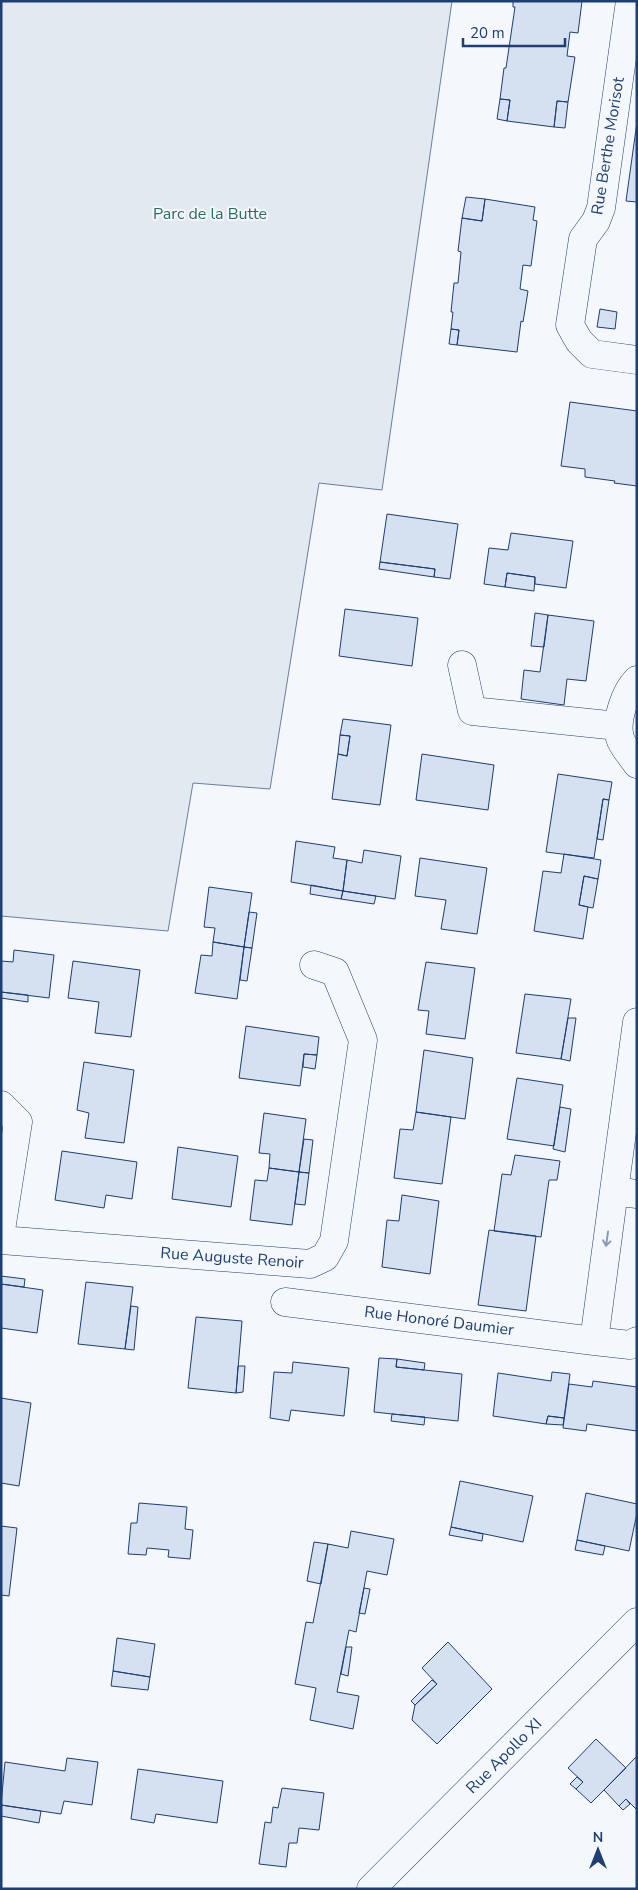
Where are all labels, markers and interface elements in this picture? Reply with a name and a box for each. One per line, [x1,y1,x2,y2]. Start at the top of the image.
scale bar [463,15,566,47]
text: 20 m [470,23,505,43]
street label: Rue Berthe Morisot [586,75,630,216]
park label: Parc de la Butte [153,203,267,225]
one-way arrow [602,1231,612,1247]
street label: Rue Auguste Renoir [160,1242,305,1274]
street label: Rue Honoré Daumier [363,1301,515,1341]
street label: Rue Apollo XI [461,1713,547,1799]
north arrow [573,1825,623,1875]
text: N [593,1828,603,1847]

